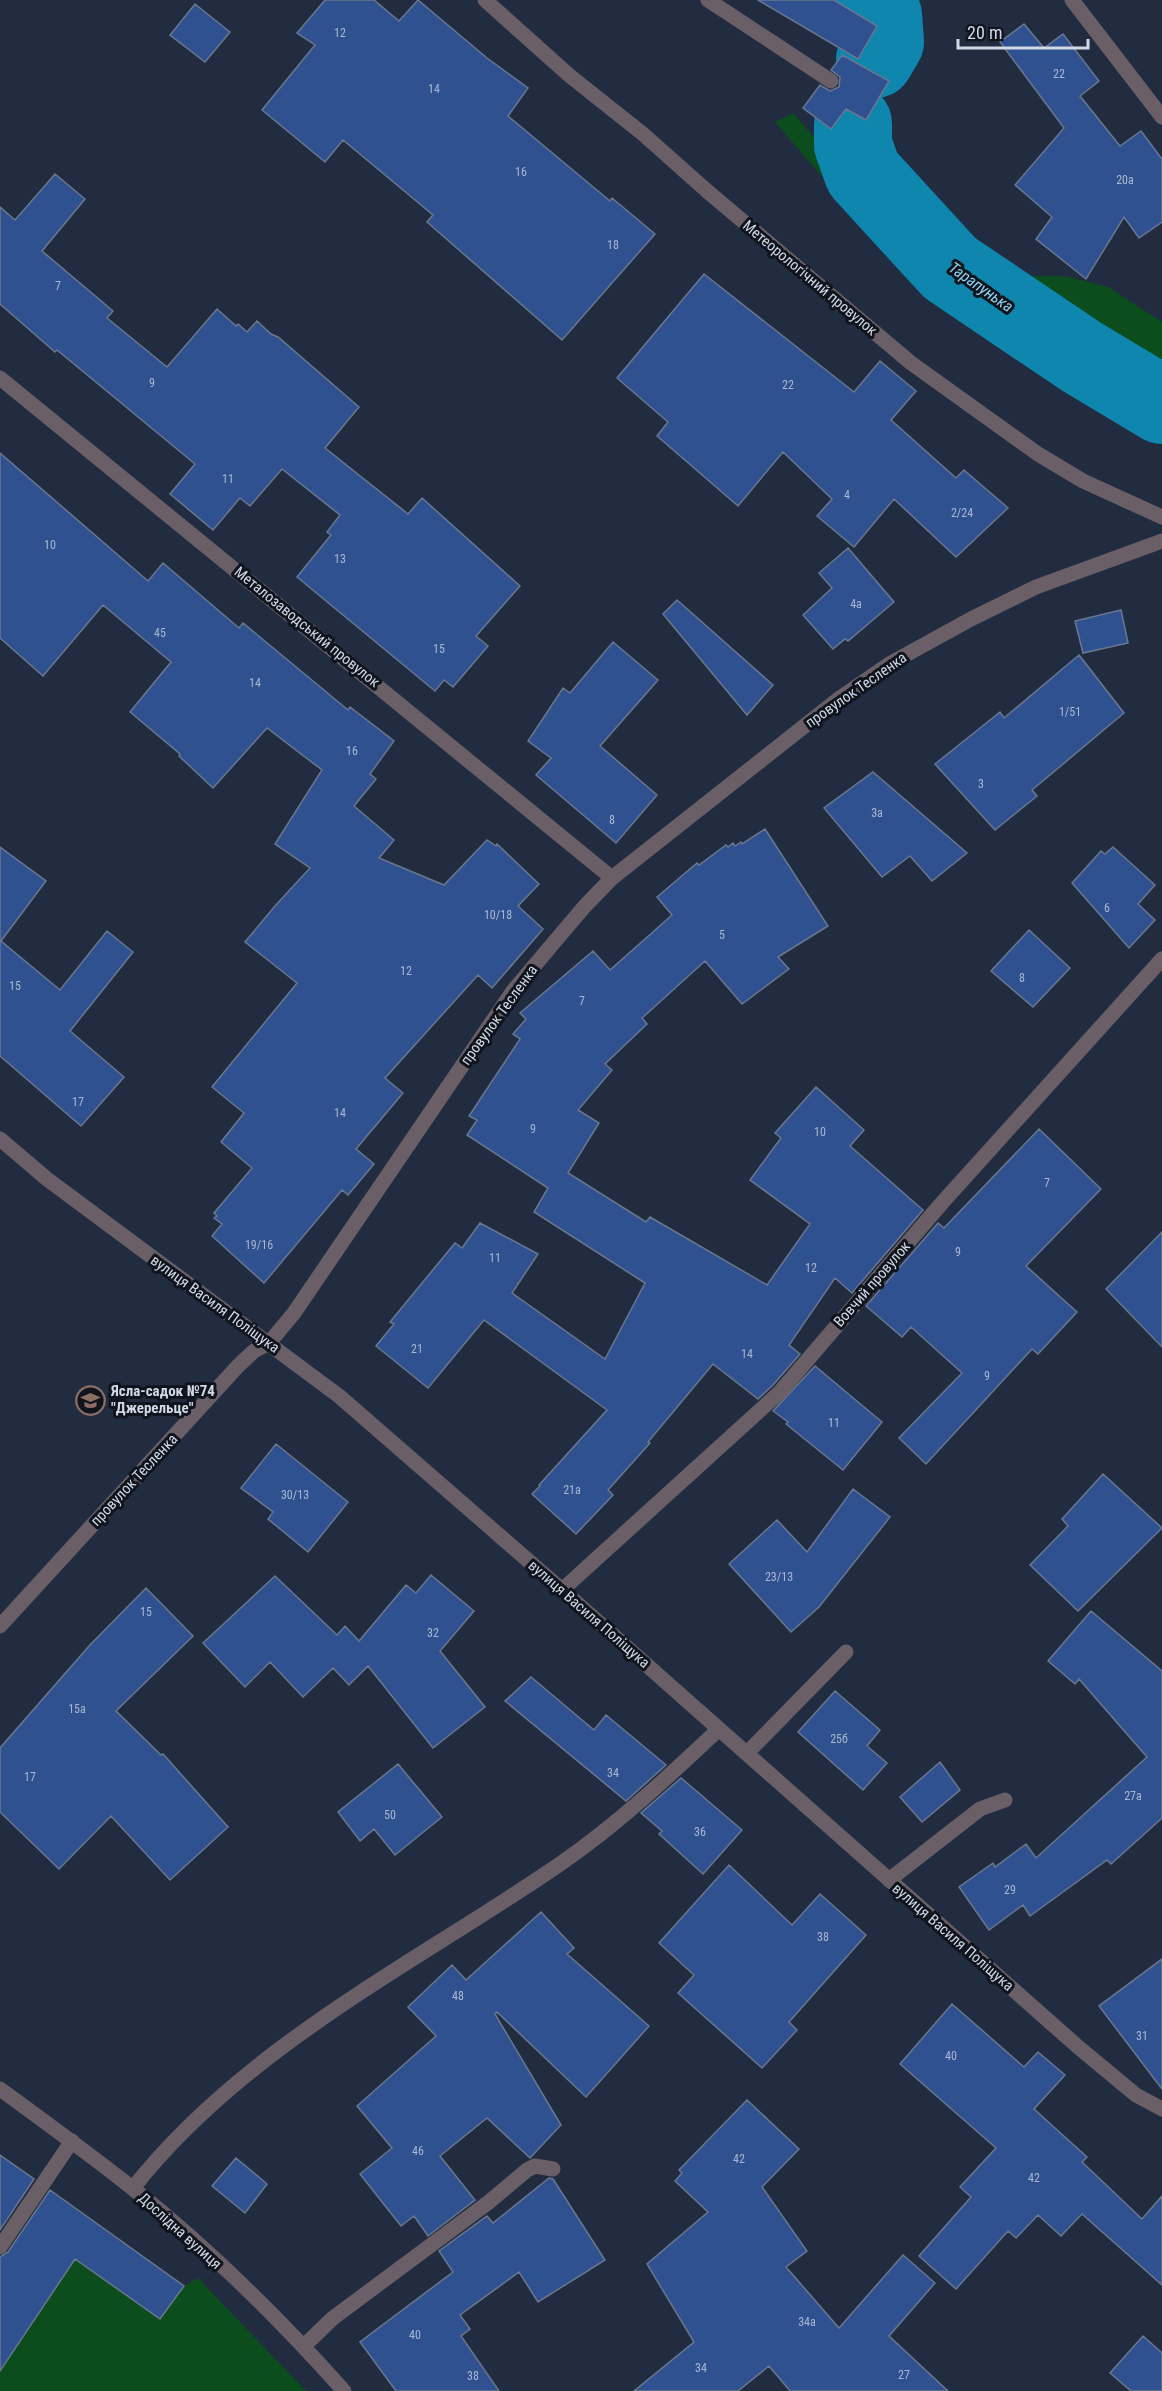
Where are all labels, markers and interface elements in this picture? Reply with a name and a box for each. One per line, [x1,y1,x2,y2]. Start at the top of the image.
scale bar [958,12,1088,50]
text: 20 m [967,22,1002,43]
house number: 12 [334,26,346,40]
house number: 22 [1053,67,1065,81]
house number: 14 [428,82,440,96]
house number: 16 [515,165,527,179]
house number: 20а [1116,173,1134,187]
street label: Метеорологічний провулок [739,217,881,339]
house number: 18 [607,238,619,252]
water label: Тарапунька [945,258,1017,316]
house number: 7 [55,279,61,293]
house number: 9 [149,376,155,390]
house number: 22 [782,378,794,392]
house number: 11 [222,472,234,486]
house number: 4 [844,488,850,502]
house number: 2/24 [951,506,973,520]
house number: 10 [44,538,56,552]
house number: 13 [334,552,346,566]
street label: Металозаводський провулок [231,563,383,691]
house number: 4а [850,597,862,611]
house number: 45 [154,626,166,640]
house number: 15 [433,642,445,656]
street label: провулок Тесленка [802,648,910,732]
house number: 14 [249,676,261,690]
house number: 1/51 [1059,705,1081,719]
house number: 16 [346,744,358,758]
house number: 3 [978,777,984,791]
house number: 3а [871,806,883,820]
house number: 8 [609,813,615,827]
house number: 6 [1104,901,1110,915]
house number: 10/18 [484,908,512,922]
house number: 5 [719,928,725,942]
street label: провулок Тесленка [457,961,541,1069]
house number: 12 [400,964,412,978]
house number: 8 [1019,971,1025,985]
house number: 15 [9,979,21,993]
house number: 7 [579,994,585,1008]
house number: 17 [72,1095,84,1109]
house number: 14 [334,1106,346,1120]
house number: 9 [530,1122,536,1136]
house number: 10 [814,1125,826,1139]
house number: 7 [1044,1176,1050,1190]
house number: 19/16 [245,1238,273,1252]
street label: Вовчий провулок [830,1238,914,1330]
house number: 9 [955,1245,961,1259]
street label: вулиця Василя Поліщука [147,1251,283,1357]
house number: 11 [489,1251,501,1265]
house number: 12 [805,1261,817,1275]
house number: 21 [411,1342,423,1356]
house number: 14 [741,1347,753,1361]
house number: 9 [984,1369,990,1383]
place label: Ясла-садок №74 "Джерельце" [110,1382,215,1417]
school or university icon: Ясла-садок №74 "Джерельце" [74,1384,106,1416]
house number: 11 [828,1416,840,1430]
street label: провулок Тесленка [87,1430,181,1530]
house number: 21а [563,1483,581,1497]
house number: 30/13 [281,1488,309,1502]
street label: вулиця Василя Поліщука [525,1556,653,1672]
house number: 23/13 [765,1570,793,1584]
house number: 15 [140,1605,152,1619]
house number: 32 [427,1626,439,1640]
house number: 15а [68,1702,86,1716]
house number: 25б [830,1732,848,1746]
house number: 34 [607,1766,619,1780]
house number: 17 [24,1770,36,1784]
house number: 27а [1124,1789,1142,1803]
house number: 50 [384,1808,396,1822]
house number: 36 [694,1825,706,1839]
street label: вулиця Василя Поліщука [889,1879,1017,1995]
house number: 29 [1004,1883,1016,1897]
house number: 38 [817,1930,829,1944]
house number: 48 [452,1989,464,2003]
house number: 31 [1136,2029,1148,2043]
house number: 40 [945,2049,957,2063]
house number: 46 [412,2144,424,2158]
house number: 42 [733,2152,745,2166]
house number: 42 [1028,2171,1040,2185]
street label: Дослідна вулиця [135,2189,225,2273]
house number: 34а [798,2315,816,2329]
house number: 40 [409,2328,421,2342]
house number: 34 [695,2361,707,2375]
house number: 27 [898,2368,910,2382]
house number: 38 [467,2369,479,2383]

